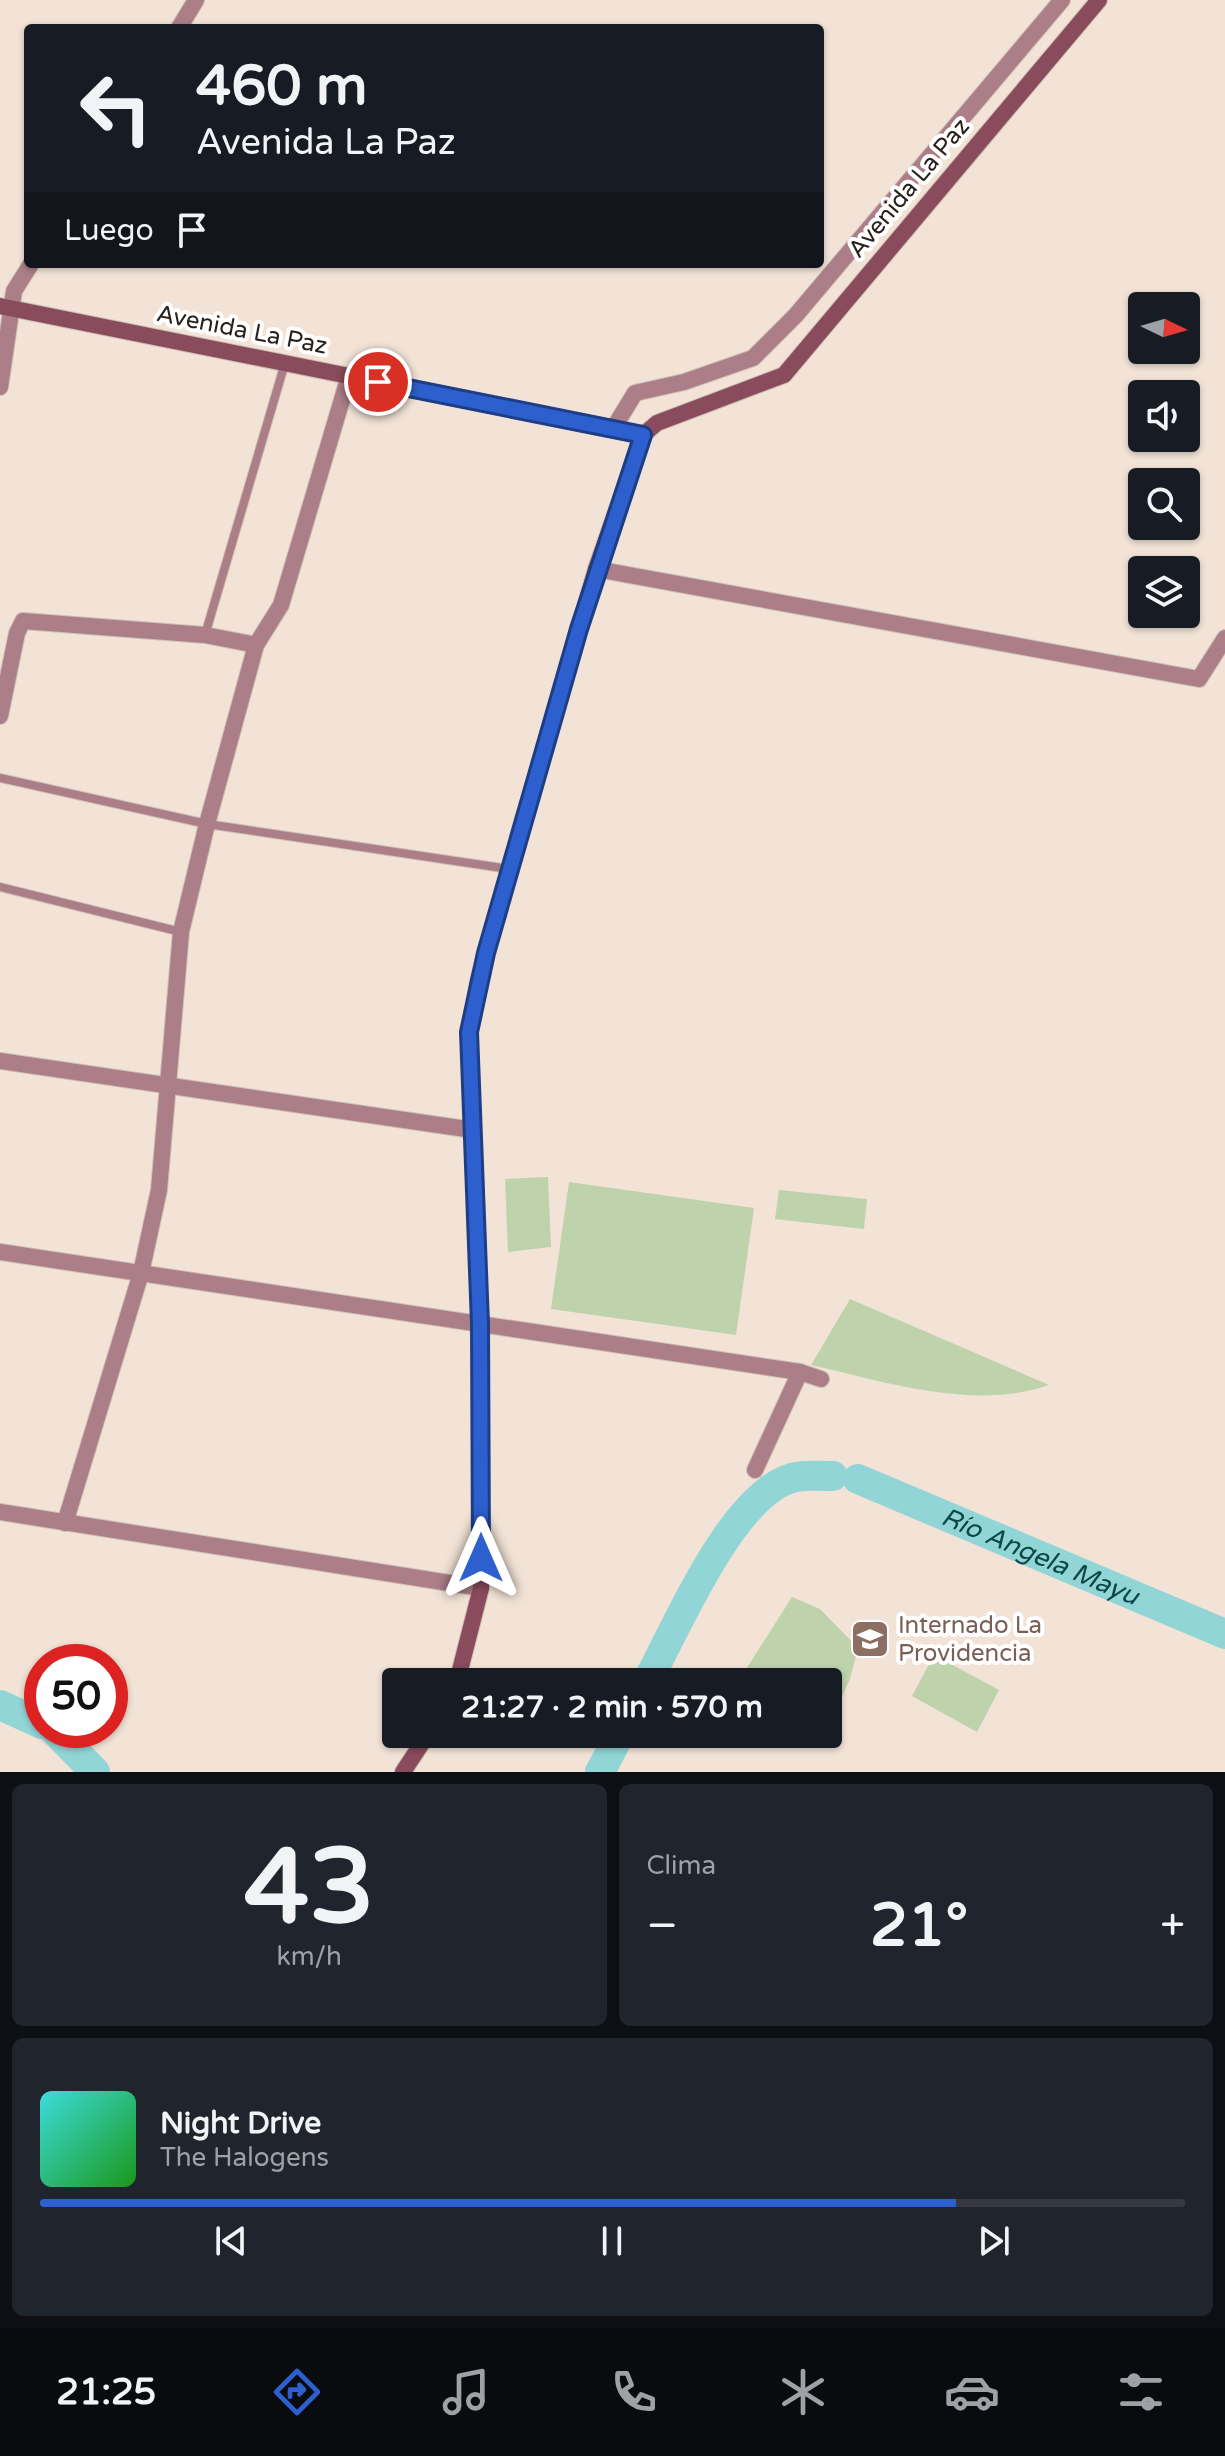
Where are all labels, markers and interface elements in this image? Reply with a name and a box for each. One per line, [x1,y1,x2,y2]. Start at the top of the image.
text: 460 m [196,53,367,120]
icon: left [64,56,168,160]
street label: Avenida La Paz [842,112,976,264]
text: Avenida La Paz [196,121,456,164]
icon: arrive [170,208,214,252]
text: Luego [64,212,154,249]
north arrow [1128,292,1200,364]
map controls [1128,292,1200,628]
street label: Avenida La Paz [154,299,330,361]
pin [344,348,412,416]
icon: arrive [356,360,400,404]
button: sound [1128,380,1200,452]
button: search [1128,468,1200,540]
button: layers [1128,556,1200,628]
water label: Río Angela Mayu [937,1501,1145,1612]
position arrow [439,1516,523,1600]
place label: Internado La Providencia [898,1611,1042,1668]
school or university icon: Internado La Providencia [849,1618,891,1660]
speed limit sign: 50 [24,1644,128,1748]
text: 21:27 · 2 min · 570 m [461,1689,763,1726]
text: 43 [244,1826,375,1951]
text: Clima [647,1850,716,1881]
text: 21° [870,1890,968,1962]
text: − [647,1900,678,1953]
text: + [1160,1900,1185,1953]
text: km/h [277,1941,342,1972]
text: Night Drive [160,2105,321,2142]
text: The Halogens [160,2142,329,2173]
icon: previous [209,2219,253,2263]
icon: pause [590,2219,634,2263]
icon: next [972,2219,1016,2263]
icon: directions [269,2364,325,2420]
icon: music [438,2364,494,2420]
icon: phone [606,2364,662,2420]
icon: climate [775,2364,831,2420]
icon: car [944,2364,1000,2420]
icon: filters [1113,2364,1169,2420]
text: 21:25 [56,2371,156,2414]

